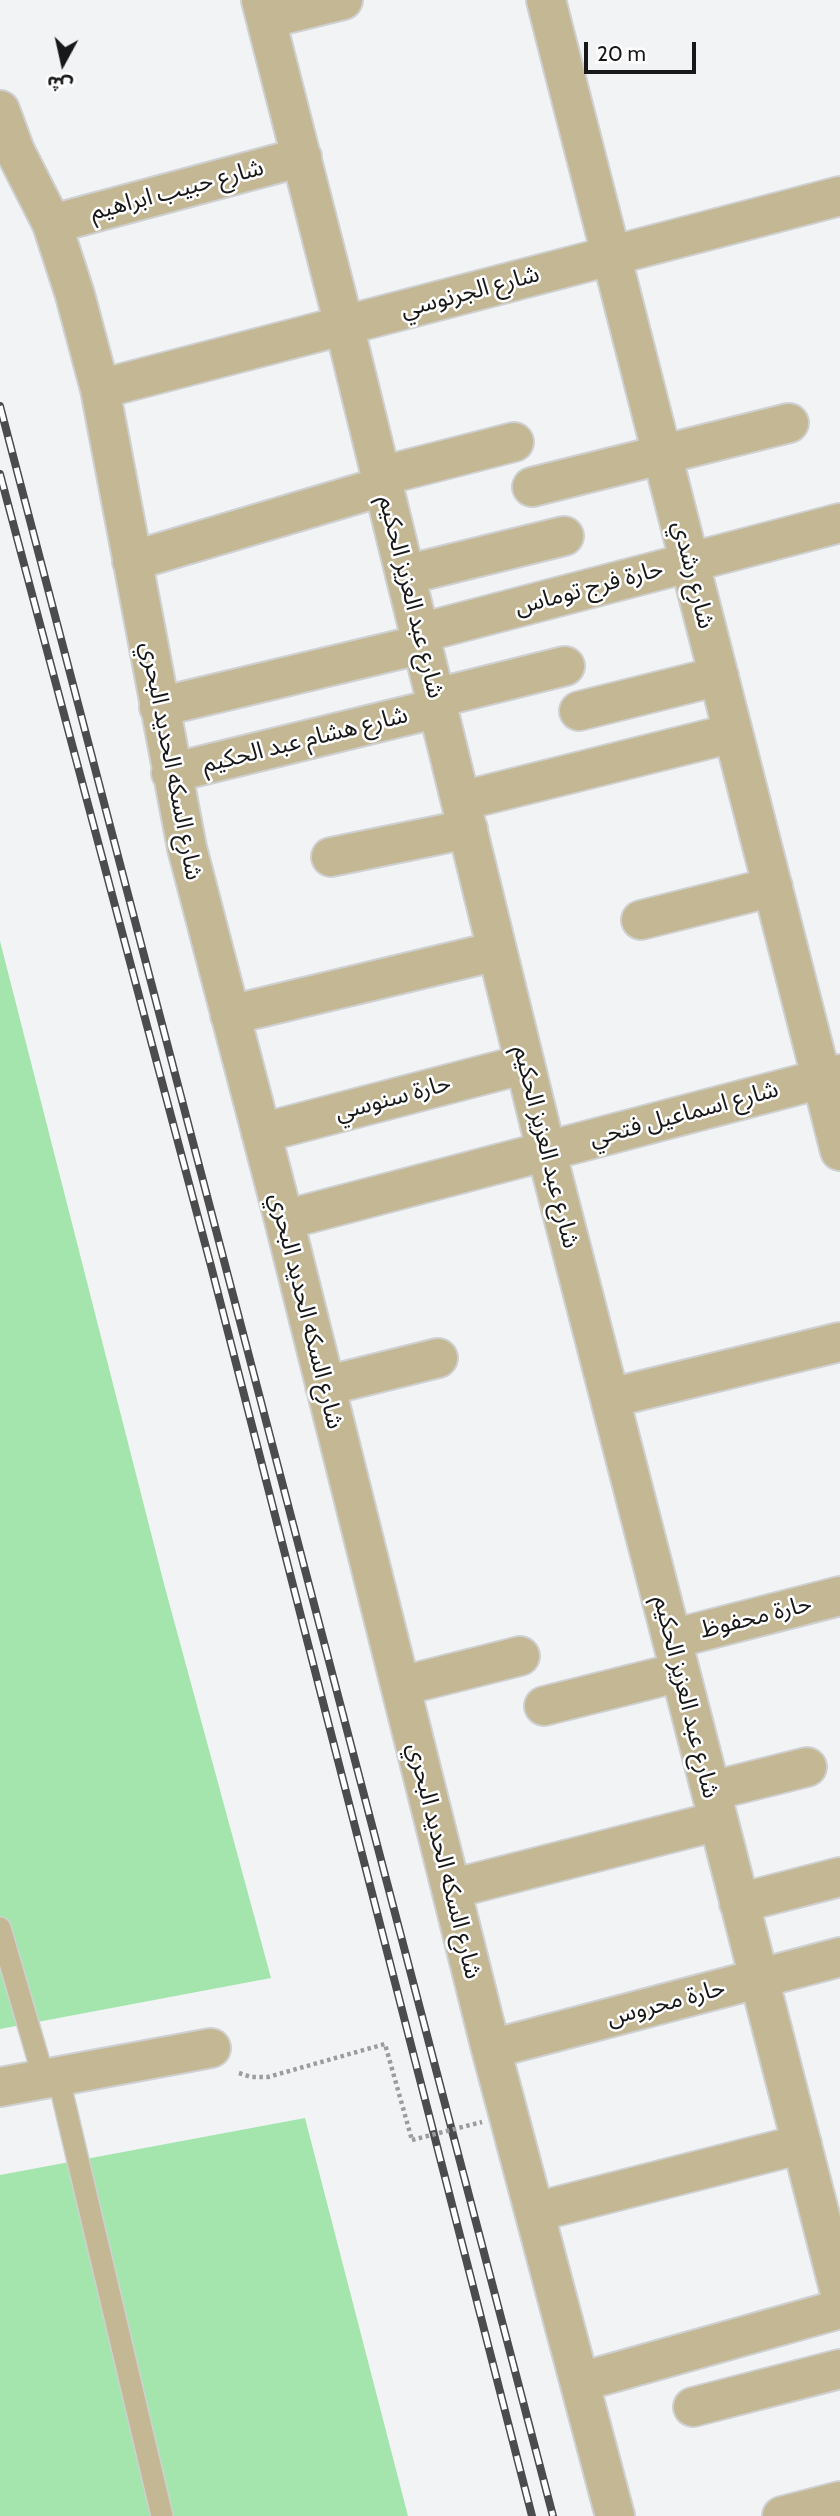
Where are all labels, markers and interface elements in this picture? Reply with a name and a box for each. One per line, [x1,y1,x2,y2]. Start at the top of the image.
north arrow [28,28,98,98]
scale bar [588,28,700,72]
text: 20 m [597,41,646,66]
text: ش [46,71,74,97]
street label: شارع حبيب ابراهيم [87,153,267,227]
street label: شارع الجرنوسي [397,260,543,324]
street label: شارع عبد العزيز الحكيم [372,493,450,701]
street label: شارع رشدي [666,518,720,632]
street label: حارة فرج توماس [512,554,666,622]
street label: شارع السكه الحديد البحري [134,639,208,883]
street label: شارع هشام عبد الحكيم [199,701,411,779]
street label: شارع عبد العزيز الحكيم [507,1043,585,1251]
street label: حارة سنوسي [332,1069,454,1127]
street label: شارع اسماعيل فتحي [587,1075,781,1153]
street label: شارع السكه الحديد البحري [263,1190,349,1432]
street label: حارة محفوظ [697,1589,815,1645]
street label: شارع عبد العزيز الحكيم [647,1593,725,1801]
street label: شارع السكه الحديد البحري [401,1740,487,1982]
street label: حارة محروس [604,1973,728,2033]

